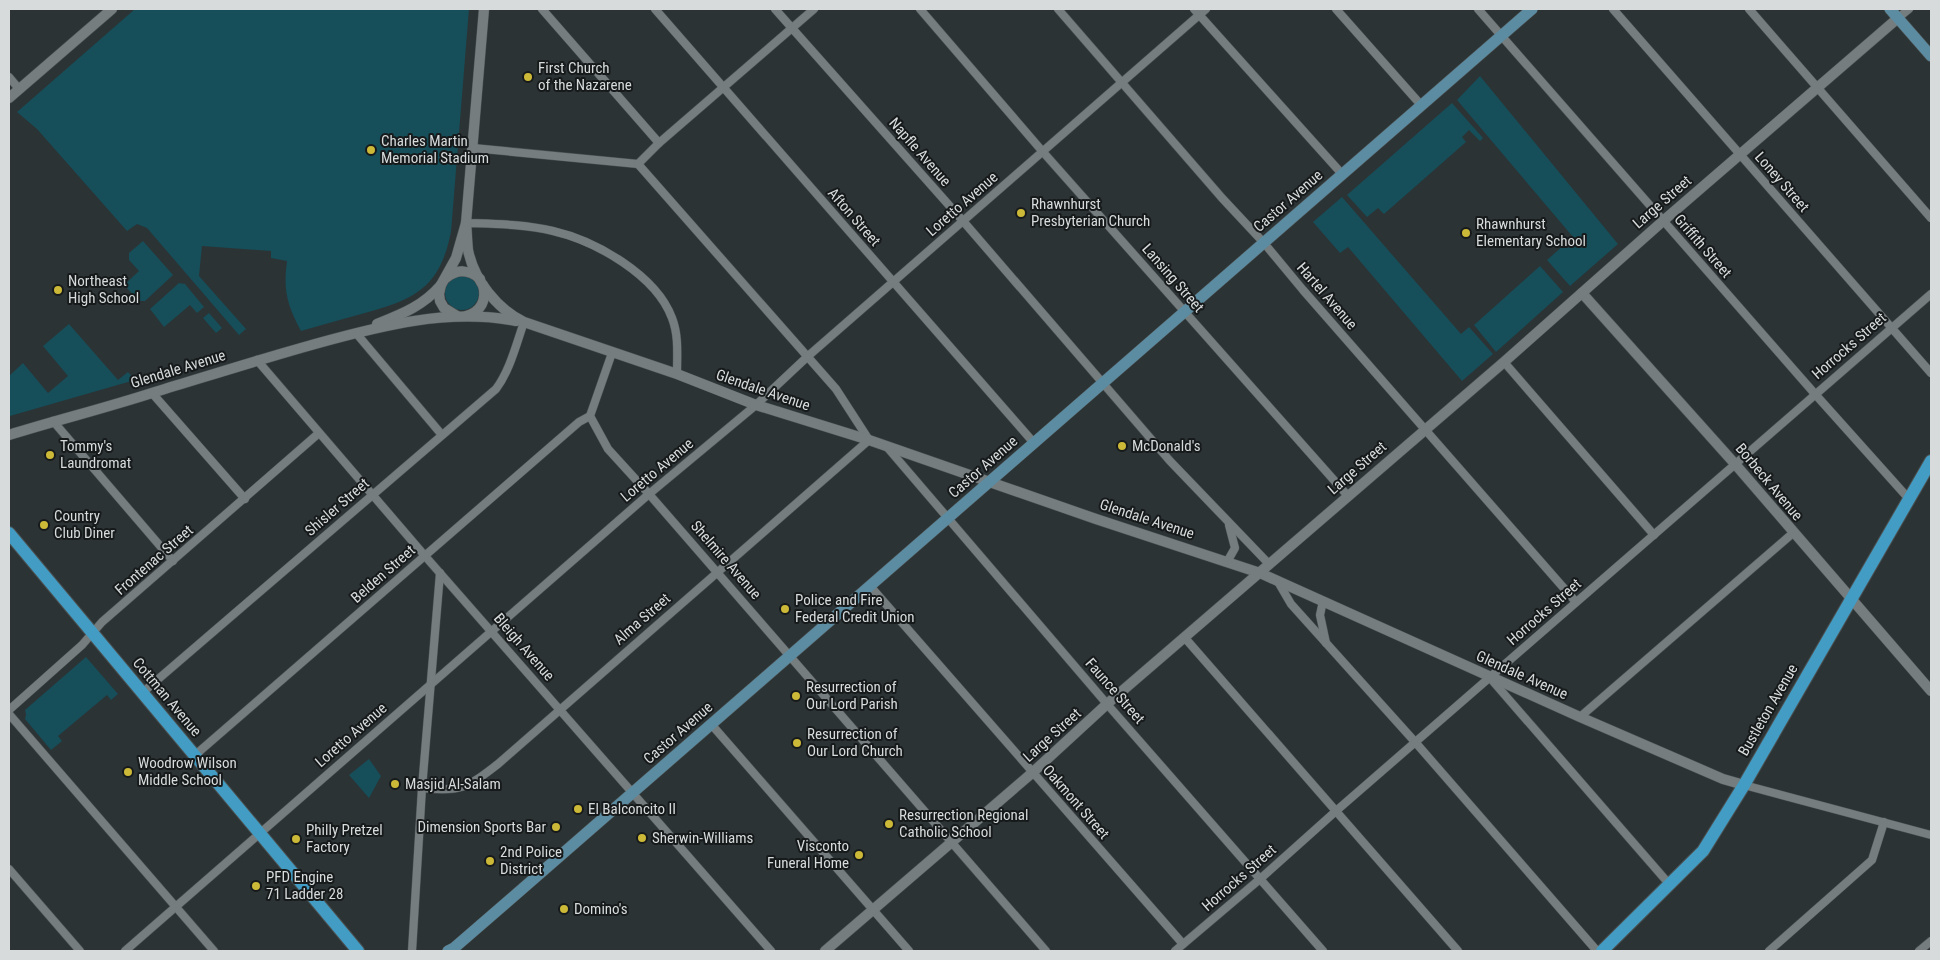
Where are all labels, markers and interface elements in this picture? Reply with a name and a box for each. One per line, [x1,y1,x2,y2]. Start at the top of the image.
place label: First Church of the Nazarene [538,59,632,94]
marker: First Church of the Nazarene [522,71,534,83]
street label: Napfle Avenue [885,114,955,190]
place label: Charles Martin Memorial Stadium [381,132,489,167]
marker: Charles Martin Memorial Stadium [365,144,377,156]
street label: Loney Street [1751,148,1813,216]
street label: Castor Avenue [1250,166,1326,236]
street label: Loretto Avenue [923,168,1001,240]
street label: Large Street [1629,172,1695,232]
street label: Afton Street [824,184,884,250]
place label: Rhawnhurst Presbyterian Church [1031,195,1150,230]
marker: Rhawnhurst Presbyterian Church [1015,207,1027,219]
street label: Griffith Street [1671,211,1735,281]
place label: Rhawnhurst Elementary School [1476,215,1586,250]
marker: Rhawnhurst Elementary School [1460,227,1472,239]
street label: Lansing Street [1138,240,1208,316]
street label: Hartel Avenue [1293,259,1361,333]
place label: Northeast High School [68,272,139,307]
marker: Northeast High School [52,284,64,296]
street label: Horrocks Street [1808,309,1890,383]
street label: Glendale Avenue [128,346,228,392]
street label: Glendale Avenue [714,365,812,415]
street label: Castor Avenue [945,432,1021,502]
street label: Loretto Avenue [617,434,697,506]
place label: Tommy's Laundromat [60,437,131,472]
place label: McDonald's [1132,437,1201,455]
street label: Large Street [1324,438,1390,498]
marker: McDonald's [1116,440,1128,452]
street label: Borbeck Avenue [1732,440,1806,524]
marker: Tommy's Laundromat [44,449,56,461]
street label: Shisler Street [301,474,373,540]
street label: Glendale Avenue [1097,495,1197,543]
place label: Country Club Diner [54,507,115,542]
street label: Shelmire Avenue [687,517,765,603]
marker: Country Club Diner [38,519,50,531]
street label: Frontenac Street [111,521,197,599]
street label: Belden Street [347,541,419,607]
street label: Horrocks Street [1503,575,1585,649]
street label: Alma Street [610,590,674,648]
place label: Police and Fire Federal Credit Union [795,591,915,626]
marker: Police and Fire Federal Credit Union [779,603,791,615]
street label: Bleigh Avenue [490,610,558,684]
street label: Glendale Avenue [1473,647,1571,703]
street label: Cottman Avenue [129,654,205,740]
street label: Faunce Street [1082,654,1148,728]
street label: Bustleton Avenue [1734,661,1802,759]
place label: Resurrection of Our Lord Parish [806,678,898,713]
marker: Resurrection of Our Lord Parish [790,690,802,702]
street label: Castor Avenue [640,698,716,768]
street label: Loretto Avenue [312,699,390,771]
street label: Large Street [1019,704,1085,766]
place label: Resurrection of Our Lord Church [807,725,903,760]
marker: Resurrection of Our Lord Church [791,737,803,749]
place label: Woodrow Wilson Middle School [138,754,237,789]
street label: Oakmont Street [1039,761,1113,843]
marker: Woodrow Wilson Middle School [122,766,134,778]
place label: Masjid Al-Salam [405,775,501,793]
marker: Masjid Al-Salam [389,778,401,790]
place label: El Balconcito II [588,800,676,818]
marker: El Balconcito II [572,803,584,815]
place label: Resurrection Regional Catholic School [899,806,1028,841]
place label: Dimension Sports Bar [418,818,546,836]
marker: Resurrection Regional Catholic School [883,818,895,830]
place label: Philly Pretzel Factory [306,821,383,856]
marker: Dimension Sports Bar [550,821,562,833]
place label: Sherwin-Williams [652,829,754,847]
marker: Sherwin-Williams [636,832,648,844]
marker: Philly Pretzel Factory [290,833,302,845]
place label: Visconto Funeral Home [767,837,849,872]
street label: Horrocks Street [1198,841,1280,915]
place label: 2nd Police District [500,843,562,878]
marker: Visconto Funeral Home [853,849,865,861]
marker: 2nd Police District [484,855,496,867]
place label: PFD Engine 71 Ladder 28 [266,868,343,903]
marker: PFD Engine 71 Ladder 28 [250,880,262,892]
place label: Domino's [574,900,628,918]
marker: Domino's [558,903,570,915]

